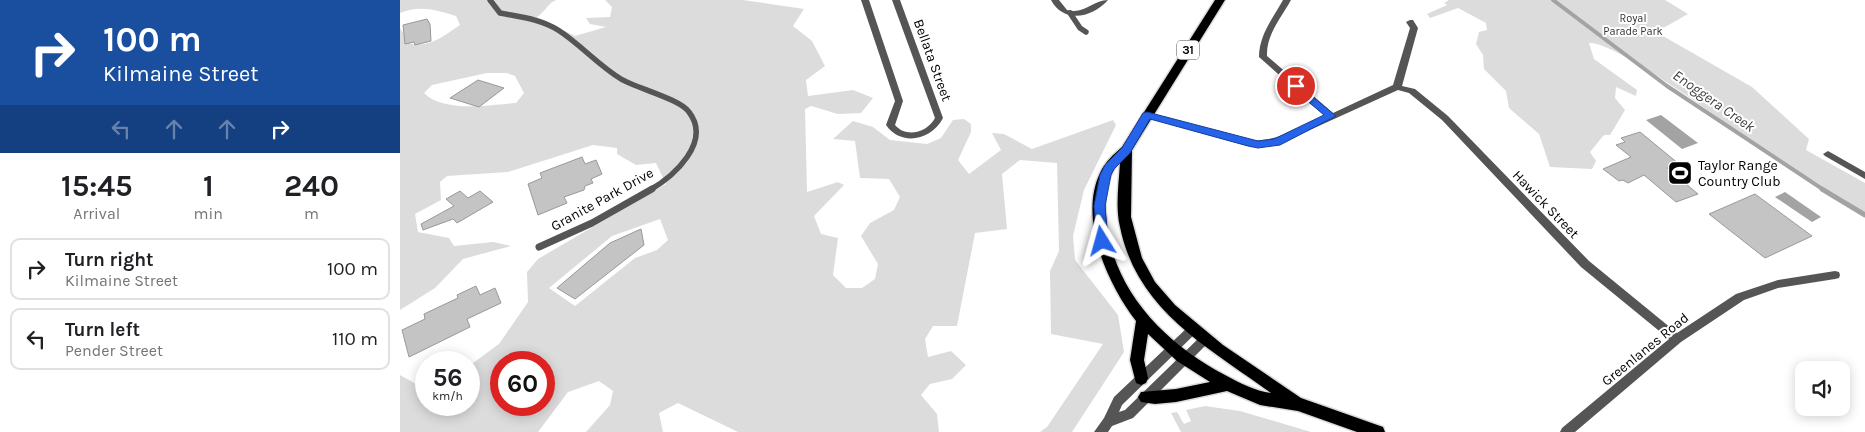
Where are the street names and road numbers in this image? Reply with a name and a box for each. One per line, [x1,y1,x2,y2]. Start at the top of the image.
street label: Bellata Street [910,17,955,104]
road number: 31 [1177,40,1199,60]
street label: Granite Park Drive [548,164,656,235]
street label: Hawick Street [1509,167,1582,242]
street label: Greenlanes Road [1598,309,1692,390]

